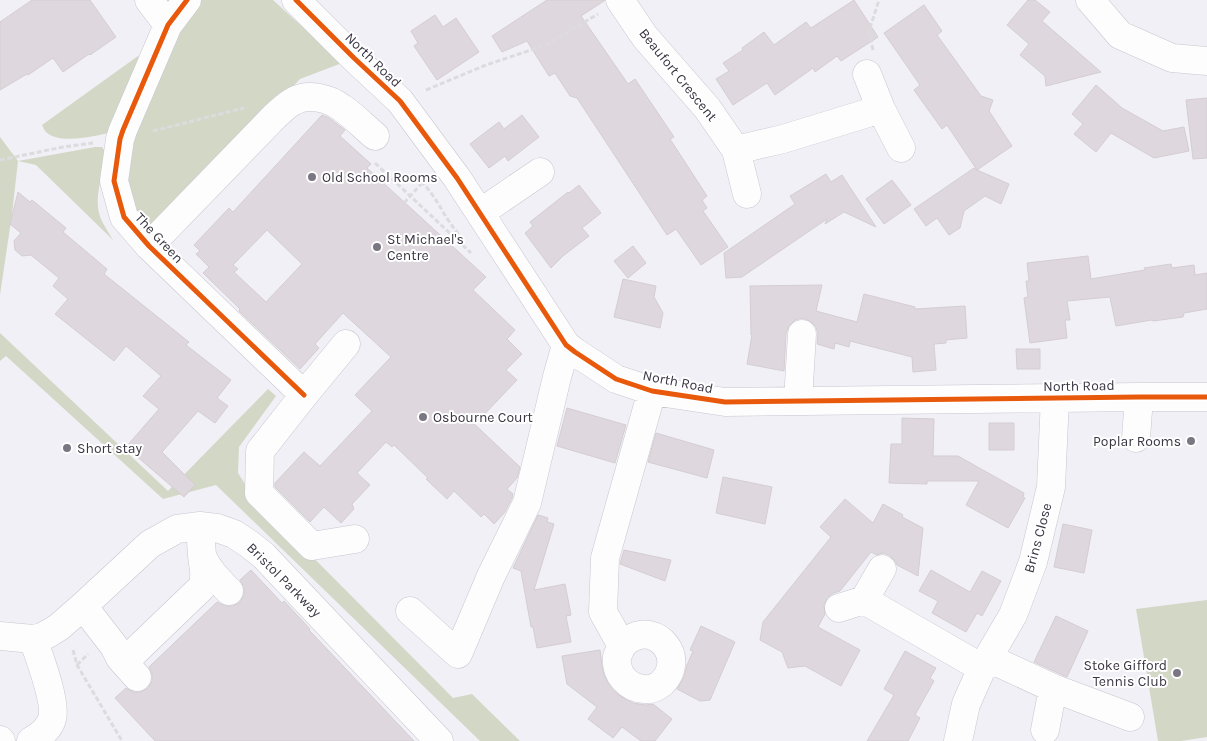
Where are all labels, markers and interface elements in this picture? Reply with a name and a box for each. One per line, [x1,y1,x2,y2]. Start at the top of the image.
street label: Beaufort Crescent [635,25,721,125]
street label: North Road [341,29,405,91]
place label: Old School Rooms [322,169,438,186]
marker: Old School Rooms [306,171,318,183]
street label: The Green [131,209,187,267]
place label: St Michael's Centre [387,231,464,264]
marker: St Michael's Centre [371,241,383,253]
street label: North Road [641,367,715,397]
street label: North Road [1043,377,1115,395]
place label: Osbourne Court [433,409,533,426]
marker: Osbourne Court [417,411,429,423]
place label: Poplar Rooms [1093,433,1181,450]
marker: Poplar Rooms [1185,435,1197,447]
place label: Short stay [77,440,143,457]
marker: Short stay [61,442,73,454]
street label: Brins Close [1021,501,1055,575]
street label: Bristol Parkway [243,539,325,621]
place label: Stoke Gifford Tennis Club [1083,657,1167,690]
marker: Stoke Gifford Tennis Club [1171,667,1183,679]

